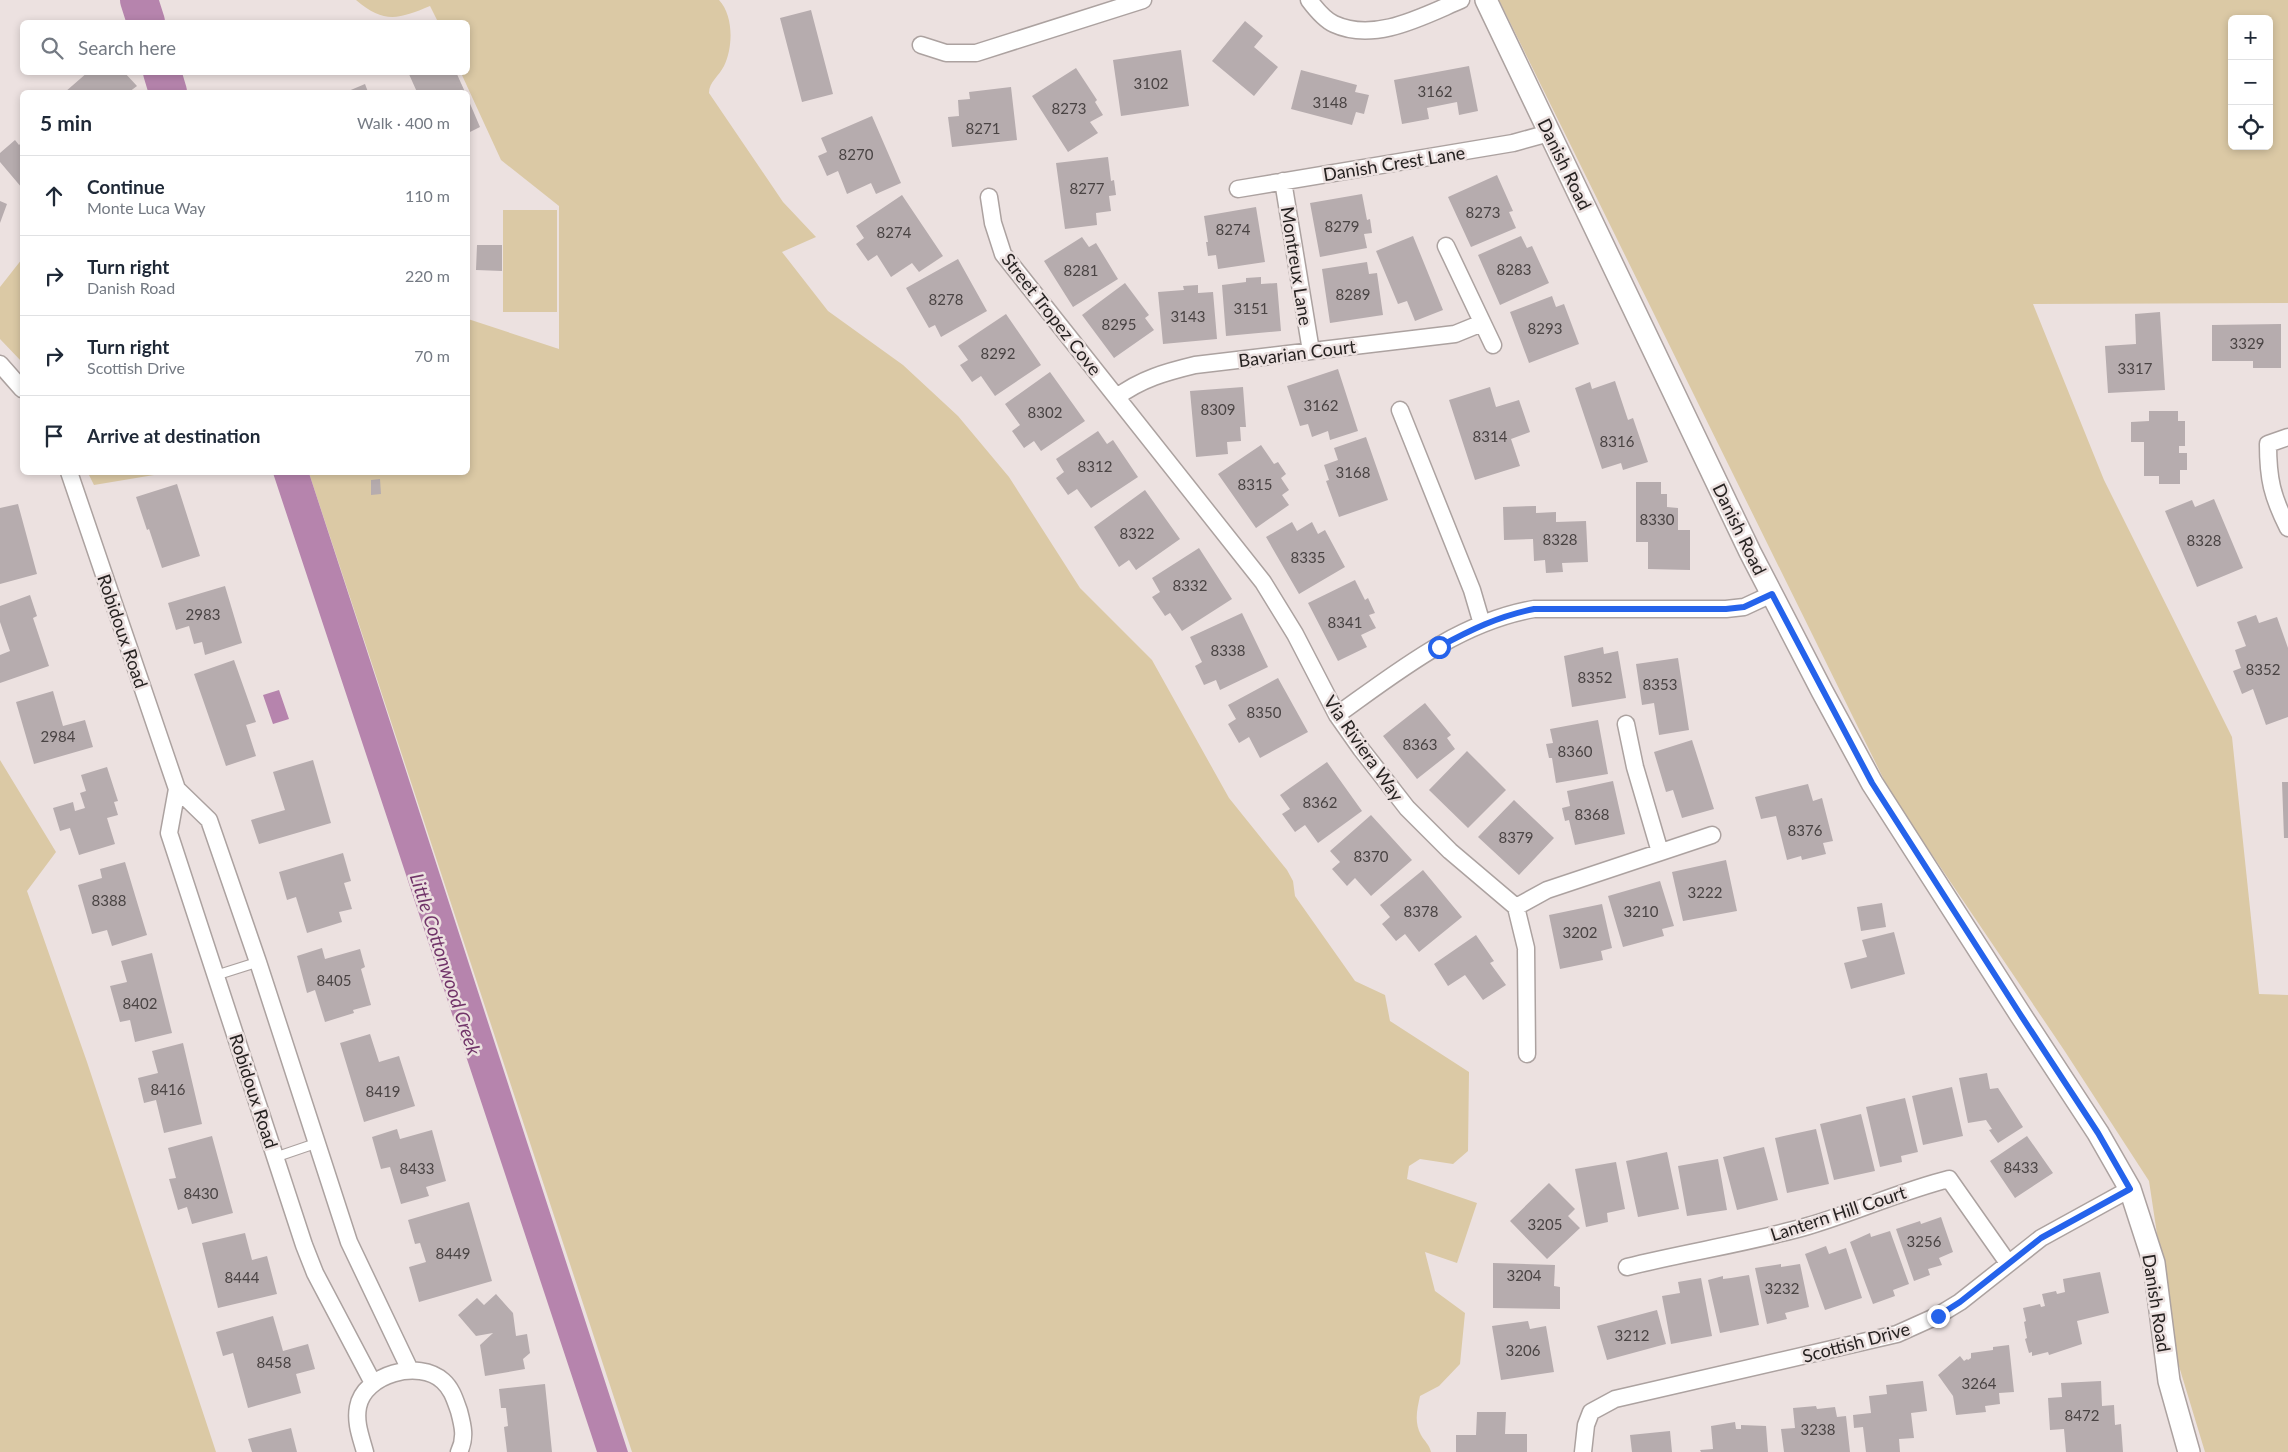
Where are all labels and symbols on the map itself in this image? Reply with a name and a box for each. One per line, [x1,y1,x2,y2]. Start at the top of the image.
house number: 3102 [1134,74,1168,92]
house number: 3162 [1418,82,1452,100]
house number: 3148 [1313,93,1347,111]
house number: 8273 [1052,99,1086,117]
street label: Danish Road [1533,115,1597,213]
house number: 8271 [966,119,1000,137]
street label: Danish Crest Lane [1321,141,1467,185]
house number: 8270 [839,145,874,163]
house number: 8277 [1070,179,1105,197]
house number: 8273 [1466,203,1500,221]
street label: Montreux Lane [1277,205,1317,327]
house number: 8279 [1325,217,1359,235]
house number: 8274 [1216,220,1251,238]
house number: 8274 [877,223,912,241]
street label: Street Tropez Cove [997,248,1107,380]
house number: 8283 [1497,260,1531,278]
house number: 8281 [1064,261,1098,279]
house number: 8289 [1336,285,1370,303]
house number: 8278 [929,290,963,308]
house number: 3151 [1234,299,1268,317]
house number: 3143 [1171,307,1205,325]
house number: 8295 [1102,315,1136,333]
house number: 8293 [1528,319,1562,337]
house number: 3329 [2230,334,2264,352]
street label: Bavarian Court [1237,335,1357,371]
house number: 8292 [981,344,1015,362]
house number: 3317 [2118,359,2153,377]
house number: 3162 [1304,396,1338,414]
house number: 8309 [1201,400,1235,418]
house number: 8302 [1028,403,1062,421]
house number: 8314 [1473,427,1508,445]
house number: 8316 [1600,432,1635,450]
house number: 8312 [1078,457,1112,475]
house number: 3168 [1336,463,1370,481]
house number: 8315 [1238,475,1272,493]
street label: Danish Road [1708,480,1772,578]
house number: 8330 [1640,510,1675,528]
house number: 8322 [1120,524,1154,542]
house number: 8328 [1543,530,1577,548]
house number: 8328 [2187,531,2221,549]
house number: 8335 [1291,548,1325,566]
street label: Robidoux Road [93,571,153,691]
house number: 8332 [1173,576,1207,594]
house number: 2983 [186,605,220,623]
house number: 8341 [1328,613,1362,631]
route start [1428,636,1451,659]
house number: 8338 [1211,641,1245,659]
house number: 8352 [2246,660,2280,678]
house number: 8352 [1578,668,1612,686]
house number: 8353 [1643,675,1677,693]
street label: Via Riviera Way [1319,691,1409,806]
house number: 8350 [1247,703,1282,721]
house number: 2984 [41,727,76,745]
house number: 8363 [1403,735,1437,753]
house number: 8360 [1558,742,1593,760]
house number: 8362 [1303,793,1337,811]
house number: 8368 [1575,805,1609,823]
house number: 8376 [1788,821,1823,839]
house number: 8379 [1499,828,1533,846]
house number: 8370 [1354,847,1389,865]
water label: Little Cottonwood Creek [406,870,487,1059]
house number: 3222 [1688,883,1722,901]
house number: 8388 [92,891,126,909]
house number: 8378 [1404,902,1438,920]
house number: 3210 [1624,902,1659,920]
house number: 3202 [1563,923,1597,941]
house number: 8405 [317,971,351,989]
house number: 8402 [123,994,157,1012]
street label: Robidoux Road [225,1031,283,1151]
house number: 8416 [151,1080,186,1098]
house number: 8419 [366,1082,400,1100]
house number: 8433 [2004,1158,2038,1176]
house number: 8433 [400,1159,434,1177]
street label: Lantern Hill Court [1767,1181,1909,1245]
house number: 8430 [184,1184,219,1202]
house number: 3205 [1528,1215,1562,1233]
house number: 3256 [1907,1232,1942,1250]
house number: 8449 [436,1244,470,1262]
street label: Danish Road [2138,1252,2176,1354]
house number: 3204 [1507,1266,1542,1284]
house number: 8444 [225,1268,260,1286]
house number: 3232 [1765,1279,1799,1297]
route end [1927,1305,1950,1328]
street label: Scottish Drive [1800,1317,1912,1367]
house number: 3212 [1615,1326,1649,1344]
house number: 3206 [1506,1341,1541,1359]
house number: 8458 [257,1353,291,1371]
house number: 3264 [1962,1374,1997,1392]
house number: 8472 [2065,1406,2099,1424]
house number: 3238 [1801,1420,1835,1438]

